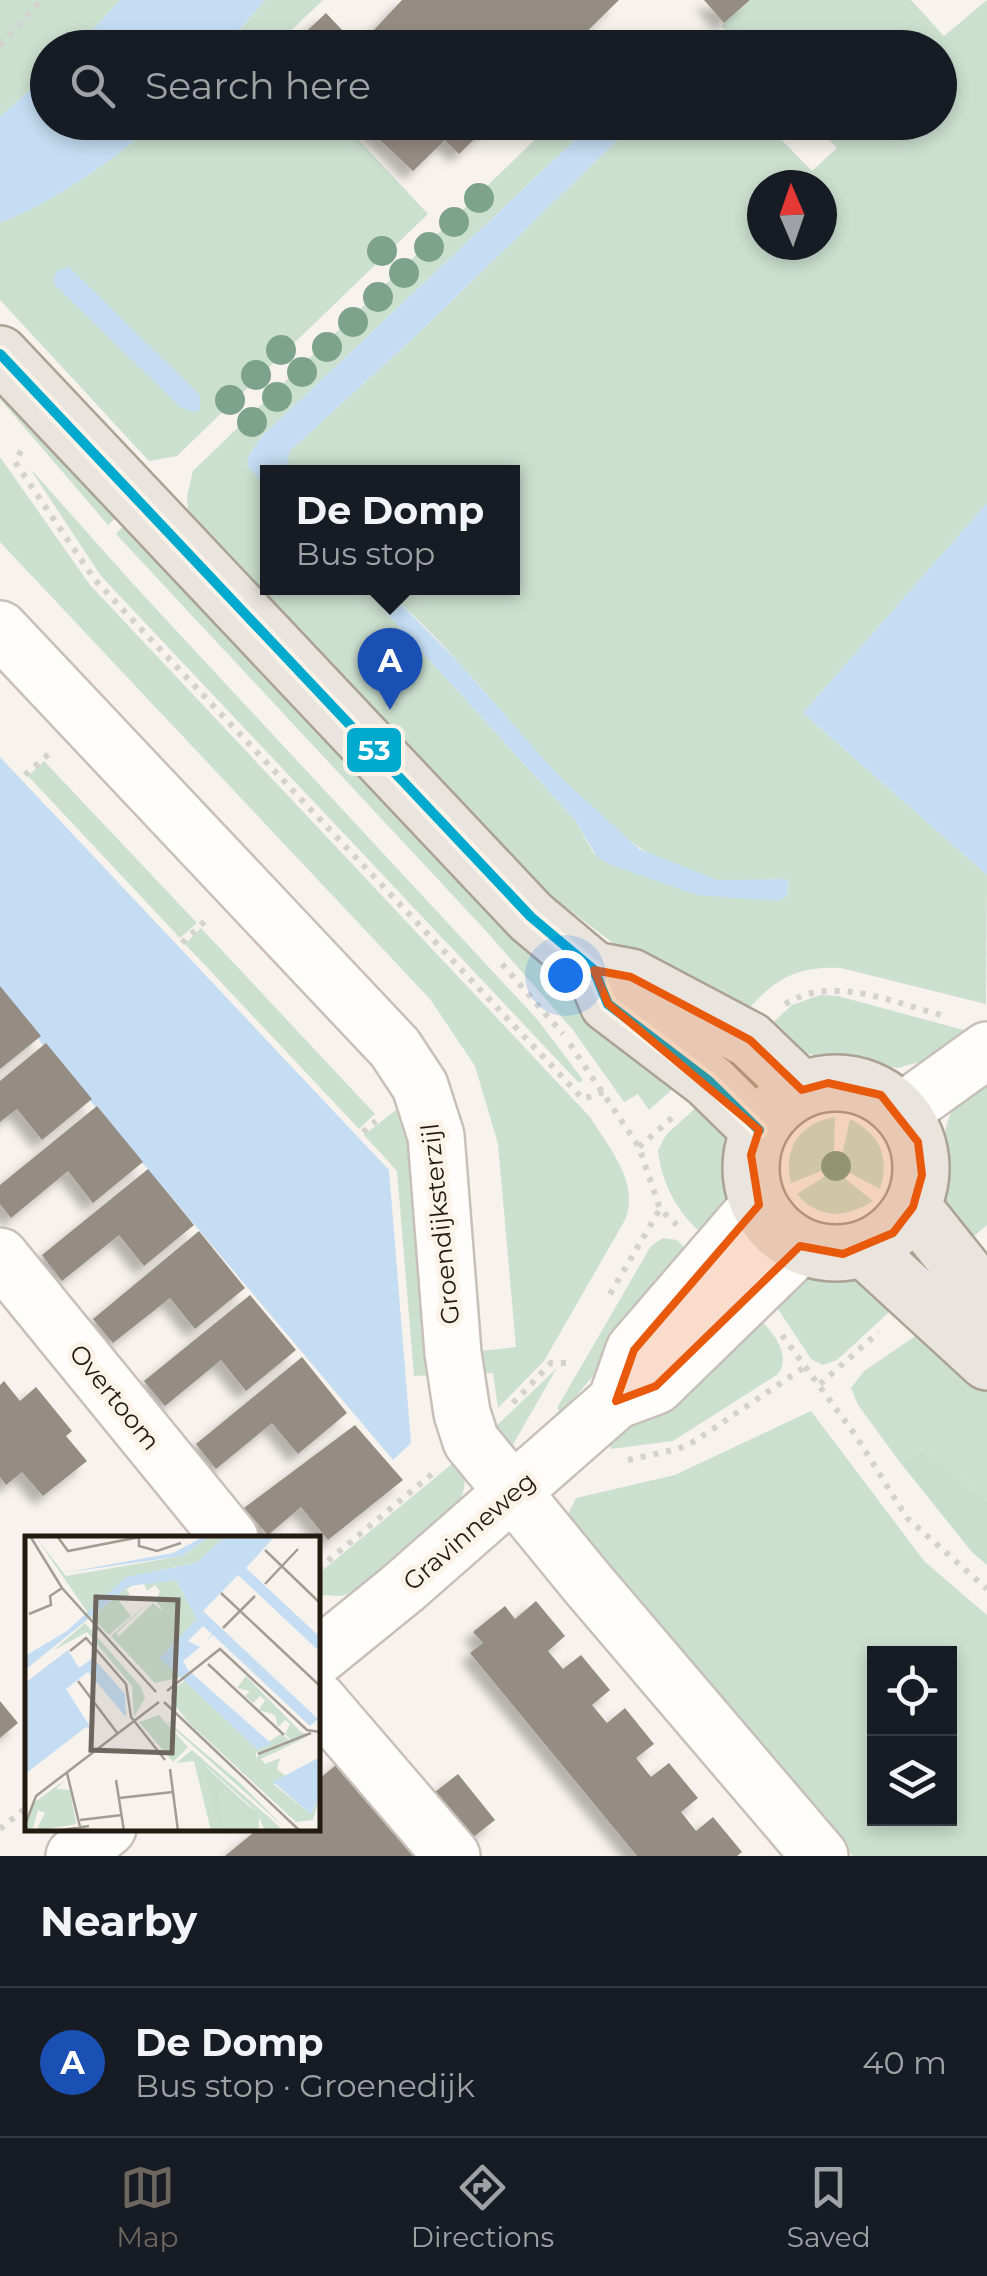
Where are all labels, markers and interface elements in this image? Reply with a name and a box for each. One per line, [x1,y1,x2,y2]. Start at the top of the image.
search box [30,30,957,140]
icon: search [65,58,120,113]
text: Search here [145,62,371,109]
north arrow [747,170,837,260]
popup [260,465,520,595]
text: De Domp [296,487,484,534]
text: Bus stop [296,534,435,573]
pin: A [358,628,422,710]
line badge: 53 [345,726,403,774]
text: 53 [357,733,391,767]
your location [540,950,591,1001]
street label: Groendijksterzijl [415,1122,465,1326]
street label: Overtoom [63,1338,167,1456]
street label: Gravinneweg [397,1465,541,1597]
inset map [25,1536,320,1831]
map controls [867,1646,957,1826]
button: locate [867,1646,957,1736]
button: layers [867,1736,957,1826]
text: Nearby [40,1895,197,1947]
text: De Domp [135,2019,323,2066]
text: A [60,2043,85,2082]
text: 40 m [862,2043,947,2082]
text: Bus stop · Groenedijk [135,2066,475,2105]
tab: Map [116,2160,178,2254]
tab: Directions [411,2160,554,2254]
tab: Saved [787,2160,871,2254]

